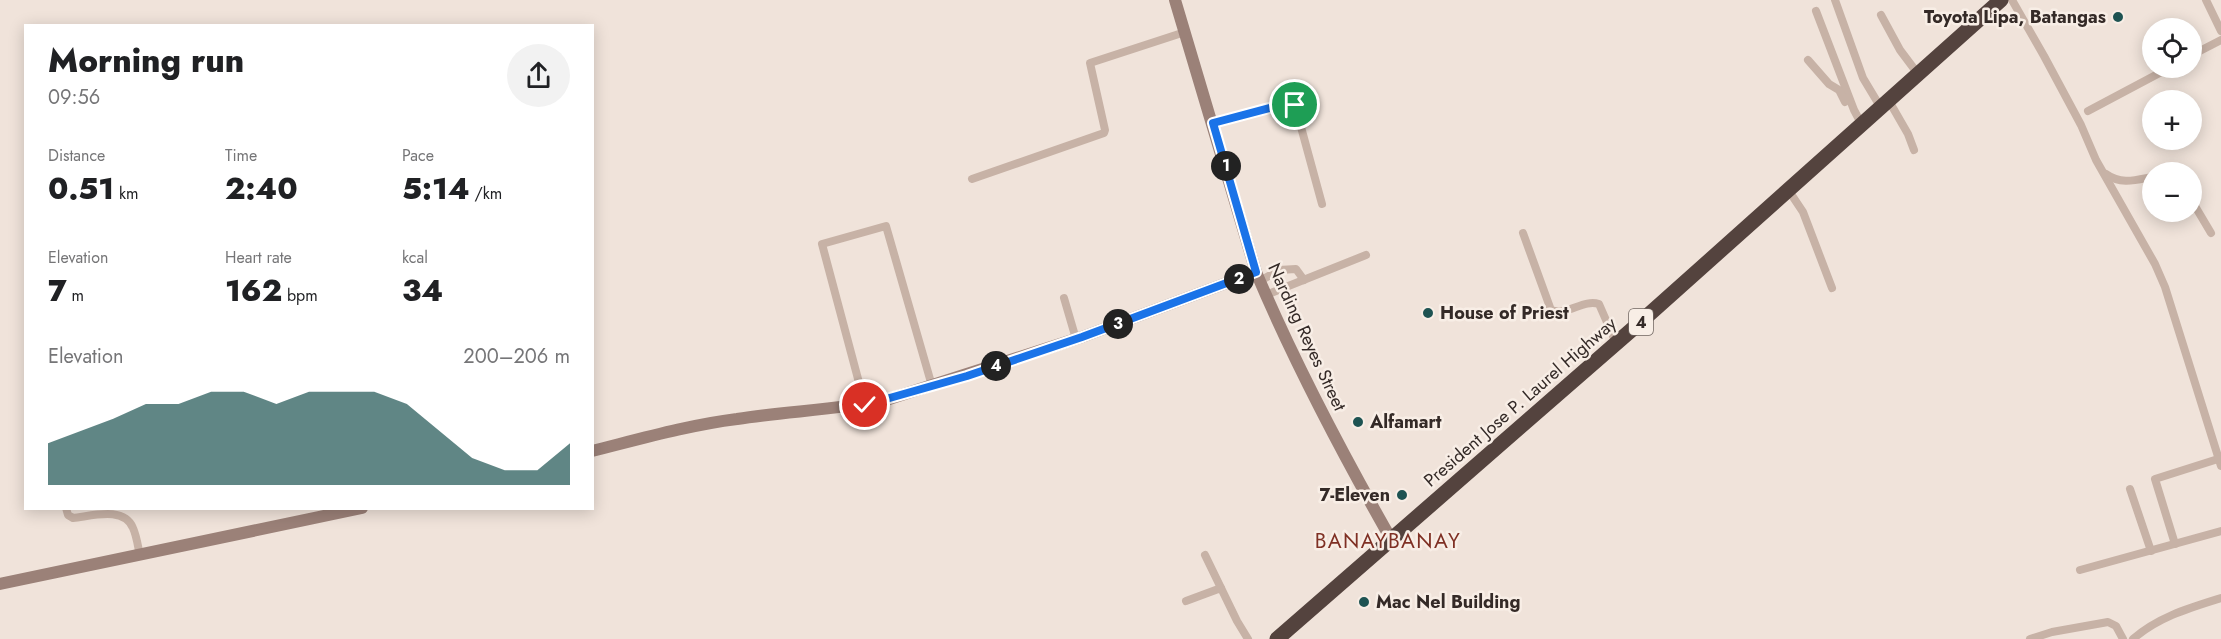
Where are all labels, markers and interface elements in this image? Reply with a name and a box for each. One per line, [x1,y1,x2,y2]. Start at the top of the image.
place label: Toyota Lipa, Batangas [1924,4,2106,30]
marker: Toyota Lipa, Batangas [2111,10,2125,24]
map controls [2142,18,2202,222]
button: locate [2142,18,2202,78]
text: Morning run [48,37,244,84]
button: share [507,44,570,107]
pin [1269,79,1320,130]
text: 09:56 [48,83,100,112]
icon: arrive [1278,88,1311,121]
button: + [2142,90,2202,150]
text: Distance [48,144,105,167]
text: Time [225,144,257,167]
text: Pace [402,144,434,167]
pin: 1 [1211,151,1241,181]
text: 1 [1222,154,1230,177]
button: − [2142,162,2202,222]
text: 0.51 [48,167,114,210]
text: 2:40 [225,167,298,210]
text: 5:14 [402,167,470,210]
text: km [114,182,139,205]
text: /km [470,182,502,205]
text: Elevation [48,246,108,269]
text: Heart rate [225,246,292,269]
text: kcal [402,246,428,269]
street label: Narding Reyes Street [1261,259,1353,416]
pin: 2 [1224,264,1254,294]
text: 2 [1234,267,1244,290]
text: 7 [48,269,67,312]
text: 162 [225,269,282,312]
text: 34 [402,269,443,312]
text: m [67,284,84,307]
text: bpm [282,284,318,307]
place label: House of Priest [1440,300,1569,326]
marker: House of Priest [1421,306,1435,320]
pin: 3 [1103,309,1133,339]
road number: 4 [1629,309,1653,335]
street label: President Jose P. Laurel Highway [1418,311,1622,493]
text: 3 [1113,312,1123,335]
text: Elevation [48,342,123,371]
text: 200–206 m [463,342,570,371]
pin: 4 [981,351,1011,381]
text: 4 [990,354,1002,377]
pin [839,379,890,430]
icon: check [848,388,881,421]
place label: Alfamart [1369,409,1442,435]
marker: Alfamart [1351,415,1365,429]
place label: 7-Eleven [1320,482,1390,508]
marker: 7-Eleven [1395,488,1409,502]
district label: BANAYBANAY [1315,526,1461,556]
place label: Mac Nel Building [1376,589,1520,615]
marker: Mac Nel Building [1357,595,1371,609]

